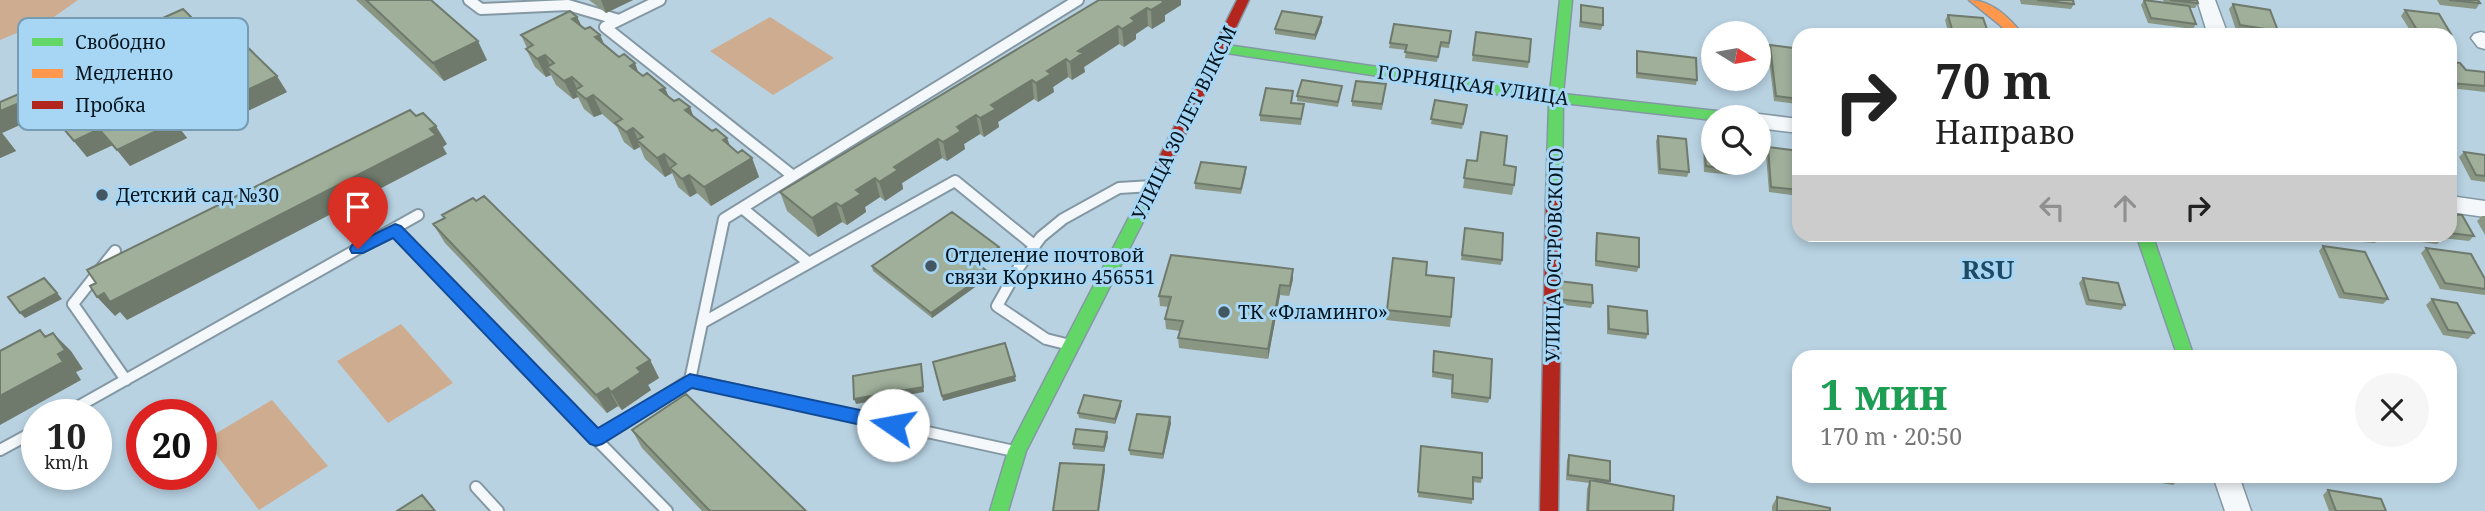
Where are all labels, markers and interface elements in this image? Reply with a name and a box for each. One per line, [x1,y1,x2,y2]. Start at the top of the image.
legend [18,18,248,130]
street label: УЛИЦА 30 ЛЕТ ВЛКСМ [1126,21,1242,225]
north arrow [1701,21,1771,91]
map controls [1701,21,1771,175]
text: Свободно [75,29,166,55]
text: 70 m [1935,47,2051,113]
icon: right [1820,56,1911,147]
street label: ГОРНЯЦКАЯ УЛИЦА [1376,59,1571,111]
text: Медленно [75,60,173,86]
text: Пробка [75,92,146,118]
button: search [1701,105,1771,175]
text: Направо [1935,110,2075,153]
street label: УЛИЦА ОСТРОВСКОГО [1539,148,1569,362]
pin [328,177,388,249]
place label: Детский сад №30 [116,182,279,208]
marker: Детский сад №30 [94,187,110,203]
icon: arrive [339,188,377,226]
icon: left [2033,189,2071,227]
icon: ahead [2106,189,2144,227]
icon: right [2179,189,2217,227]
place label: Отделение почтовой связи Коркино 456551 [945,242,1155,290]
district label: RSU [1962,251,2015,287]
marker: Отделение почтовой связи Коркино 456551 [923,258,939,274]
place label: ТК «Фламинго» [1238,299,1388,325]
marker: ТК «Фламинго» [1216,304,1232,320]
text: 1 мин [1820,365,1947,422]
button: close [2355,373,2429,447]
position arrow [856,388,930,462]
speed limit sign: 20 [126,399,217,490]
text: 10 [47,412,86,459]
text: 170 m · 20:50 [1820,420,1962,452]
text: km/h [44,450,89,474]

